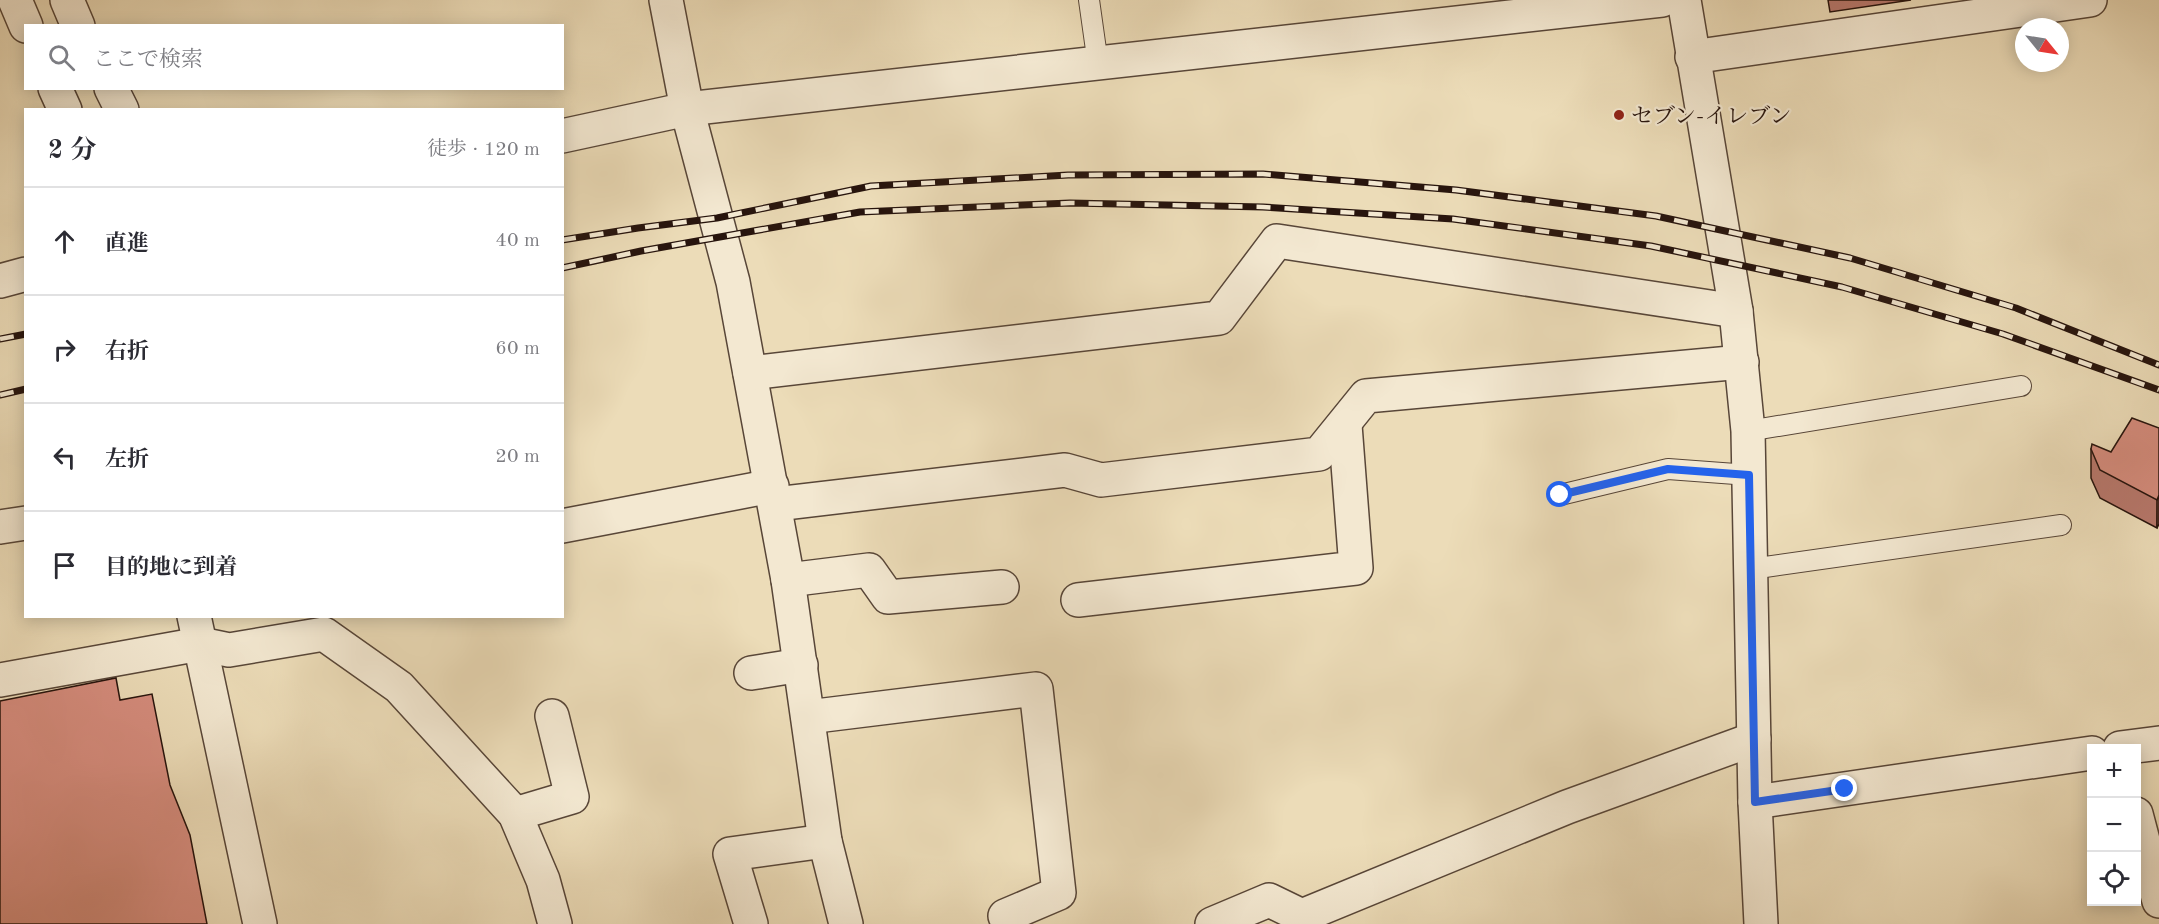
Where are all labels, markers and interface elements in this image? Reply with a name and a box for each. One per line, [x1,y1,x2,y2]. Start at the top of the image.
north arrow [2015,18,2069,72]
search box [24,24,564,90]
icon: search [45,41,78,74]
text: ここで検索 [93,49,203,71]
place label: セブン-イレブン [1631,105,1791,128]
marker: セブン-イレブン [1612,108,1626,122]
text: 2 分 [48,138,96,164]
text: 徒歩 · 120 m [427,140,540,160]
icon: ahead [48,225,81,258]
text: 40 m [495,231,540,251]
text: 直進 [105,233,149,255]
icon: right [48,333,81,366]
text: 60 m [495,339,540,359]
text: 右折 [105,341,149,363]
icon: left [48,441,81,474]
text: 20 m [495,447,540,467]
text: 左折 [105,449,149,471]
route start [1546,481,1572,507]
icon: arrive [48,549,81,582]
text: 目的地に到着 [105,557,237,579]
map controls [2087,744,2141,906]
button: + [2087,744,2141,798]
route end [1831,775,1857,801]
button: − [2087,798,2141,852]
button: locate [2087,852,2141,906]

